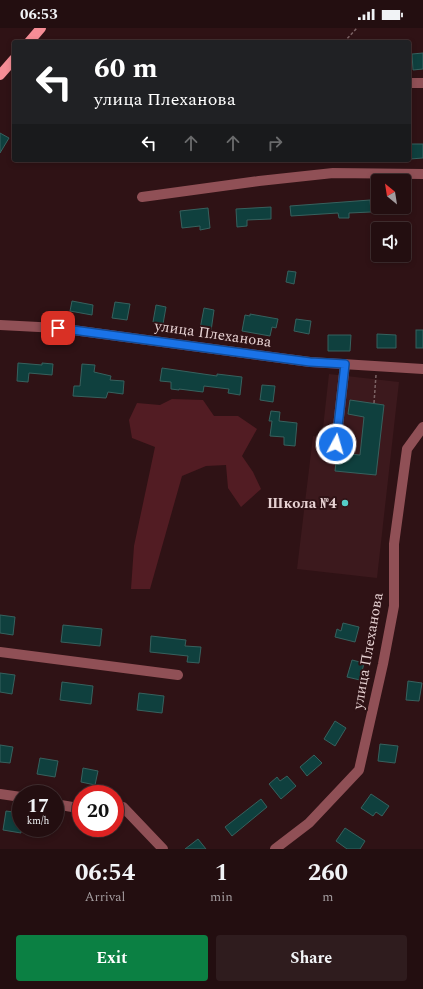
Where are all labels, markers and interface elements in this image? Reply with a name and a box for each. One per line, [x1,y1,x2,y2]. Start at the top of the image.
text: 06:53 [20,3,58,26]
text: 60 m [94,47,158,90]
icon: left [28,56,80,108]
text: улица Плеханова [94,86,236,113]
icon: left [138,132,160,154]
icon: ahead [180,132,202,154]
icon: ahead [222,132,244,154]
icon: right [264,132,286,154]
north arrow [371,174,411,214]
map controls [371,174,411,262]
button: sound [371,222,411,262]
pin [41,311,75,345]
street label: улица Плеханова [152,314,274,354]
icon: arrive [47,317,69,339]
position arrow [315,423,357,465]
place label: Школа №4 [267,492,338,515]
marker: Школа №4 [340,498,350,508]
street label: улица Плеханова [346,590,390,712]
speed limit sign: 20 [72,785,124,837]
text: 17 [27,791,49,821]
text: km/h [27,813,49,829]
text: 06:54 [75,855,135,891]
text: 1 [215,855,228,891]
text: 260 [308,855,348,891]
text: Arrival [85,887,125,907]
text: min [210,887,233,907]
text: m [322,887,333,907]
button: Exit [16,935,208,981]
button: Share [216,935,407,981]

